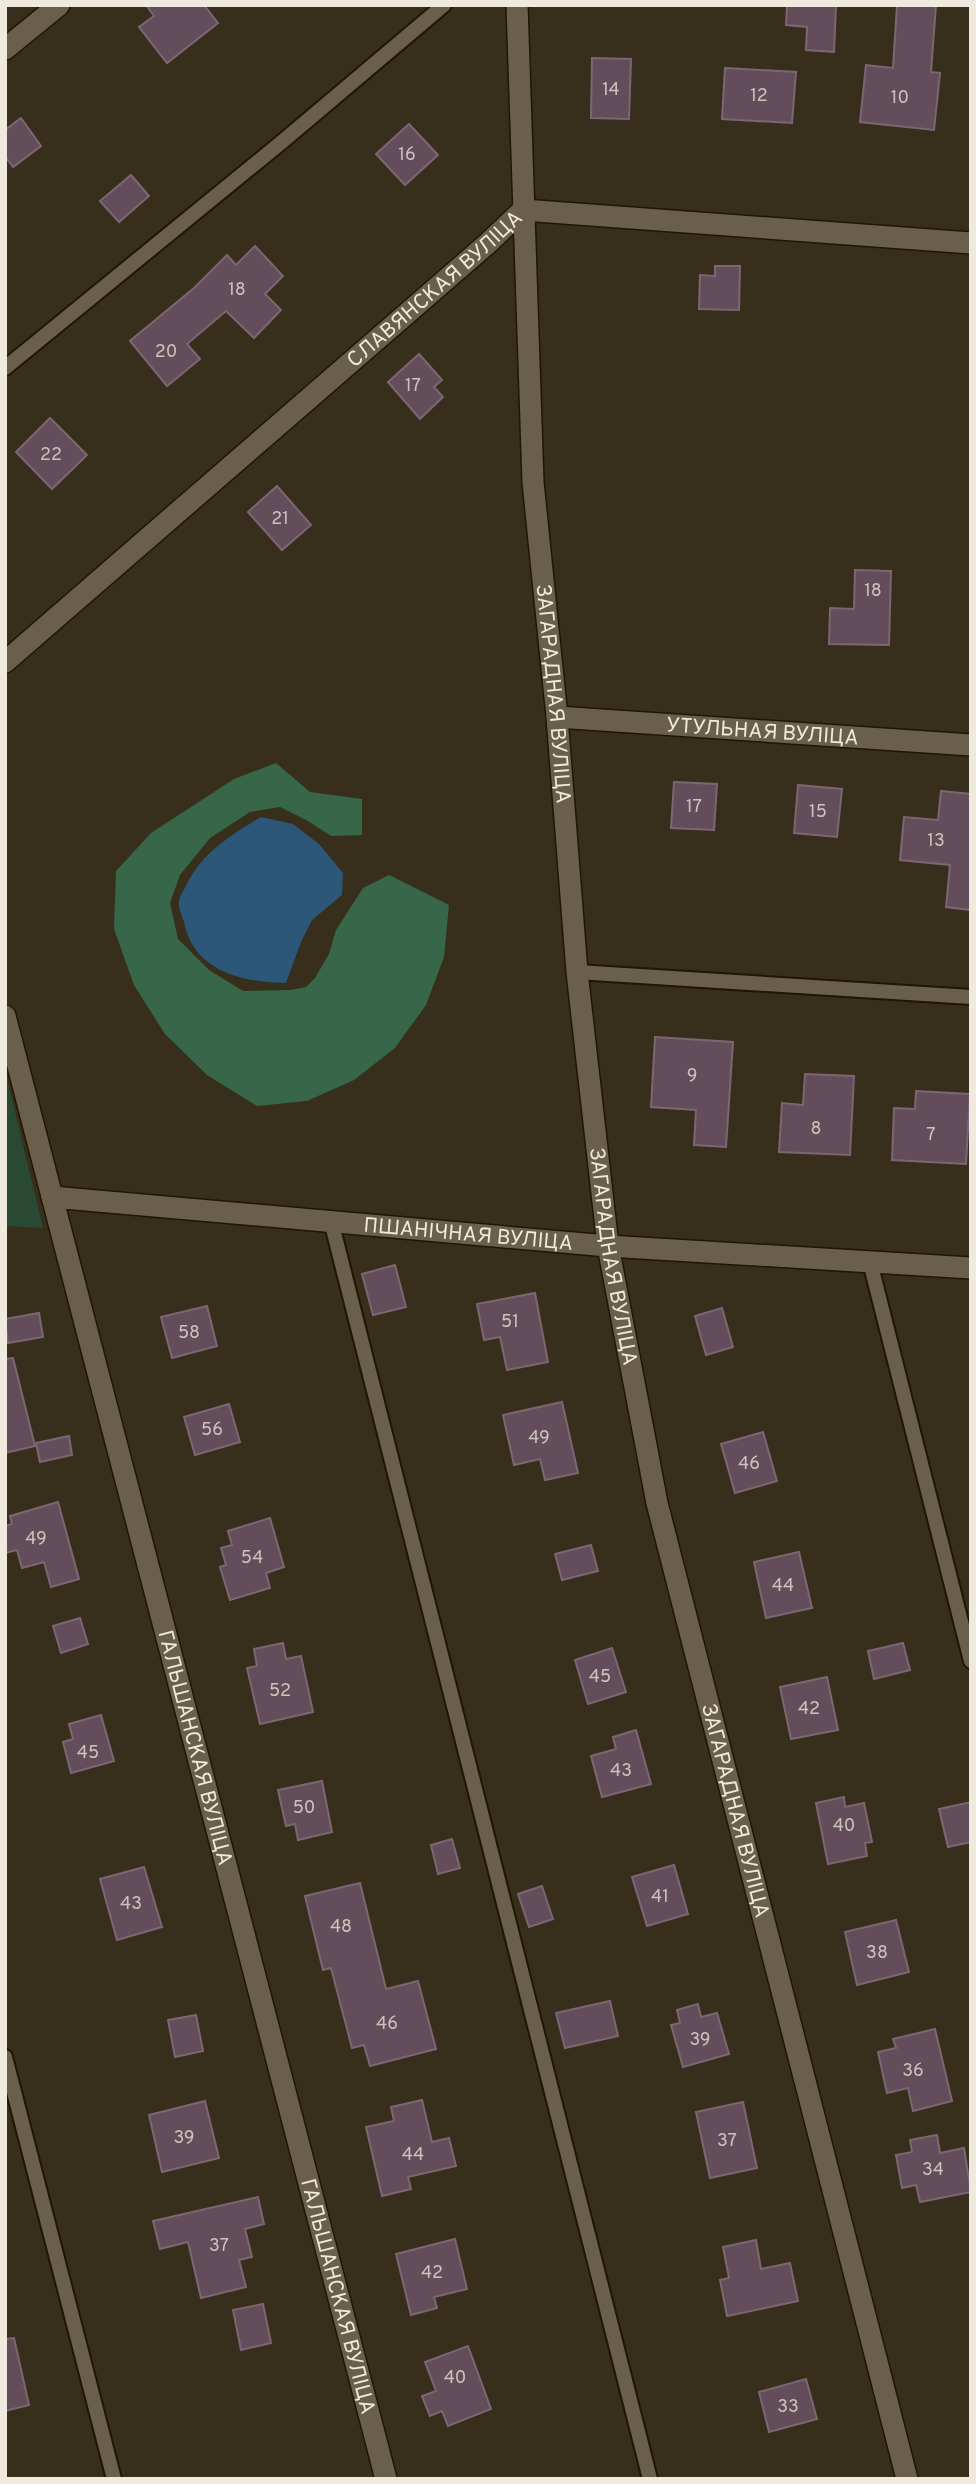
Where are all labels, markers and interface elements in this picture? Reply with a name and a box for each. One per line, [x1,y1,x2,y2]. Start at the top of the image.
house number: 14 [602,79,620,102]
house number: 12 [750,85,768,108]
house number: 10 [891,87,909,110]
house number: 16 [398,144,416,167]
street label: СЛАВЯНСКАЯ ВУЛІЦА [342,205,529,374]
house number: 18 [228,279,246,302]
house number: 20 [155,341,177,364]
house number: 17 [405,375,421,398]
house number: 22 [40,444,62,467]
house number: 21 [271,508,289,531]
house number: 18 [864,580,882,603]
street label: ЗАГАРАДНАЯ ВУЛІЦА [529,583,576,804]
street label: УТУЛЬНАЯ ВУЛІЦА [665,712,860,752]
house number: 17 [686,796,702,819]
house number: 15 [809,801,827,824]
house number: 13 [927,830,945,853]
house number: 9 [687,1065,697,1088]
house number: 8 [811,1118,822,1141]
house number: 7 [926,1124,936,1147]
street label: ЗАГАРАДНАЯ ВУЛІЦА [582,1146,642,1368]
street label: ПШАНІЧНАЯ ВУЛІЦА [362,1213,574,1258]
house number: 51 [501,1311,519,1334]
house number: 58 [178,1322,200,1345]
house number: 56 [201,1419,223,1442]
house number: 49 [528,1427,550,1450]
house number: 46 [738,1453,760,1476]
house number: 49 [25,1528,47,1551]
house number: 54 [241,1547,263,1570]
house number: 44 [772,1575,794,1598]
street label: ГАЛЬШАНСКАЯ ВУЛІЦА [150,1627,238,1869]
house number: 45 [589,1666,611,1689]
house number: 52 [269,1680,291,1703]
house number: 42 [798,1698,820,1721]
street label: ЗАГАРАДНАЯ ВУЛІЦА [694,1701,775,1921]
house number: 45 [77,1742,99,1765]
house number: 43 [610,1760,632,1783]
house number: 50 [293,1797,315,1820]
house number: 40 [833,1815,855,1838]
house number: 41 [651,1886,669,1909]
house number: 43 [120,1893,142,1916]
house number: 48 [330,1916,352,1939]
house number: 38 [866,1942,888,1965]
house number: 46 [376,2013,398,2036]
house number: 39 [689,2029,711,2052]
house number: 36 [902,2060,924,2083]
house number: 39 [173,2127,195,2150]
house number: 37 [717,2130,737,2153]
house number: 44 [402,2144,424,2167]
house number: 34 [922,2159,944,2182]
street label: ГАЛЬШАНСКАЯ ВУЛІЦА [293,2176,381,2417]
house number: 37 [209,2235,229,2258]
house number: 42 [421,2262,443,2285]
house number: 40 [444,2367,466,2390]
house number: 33 [777,2396,799,2419]

